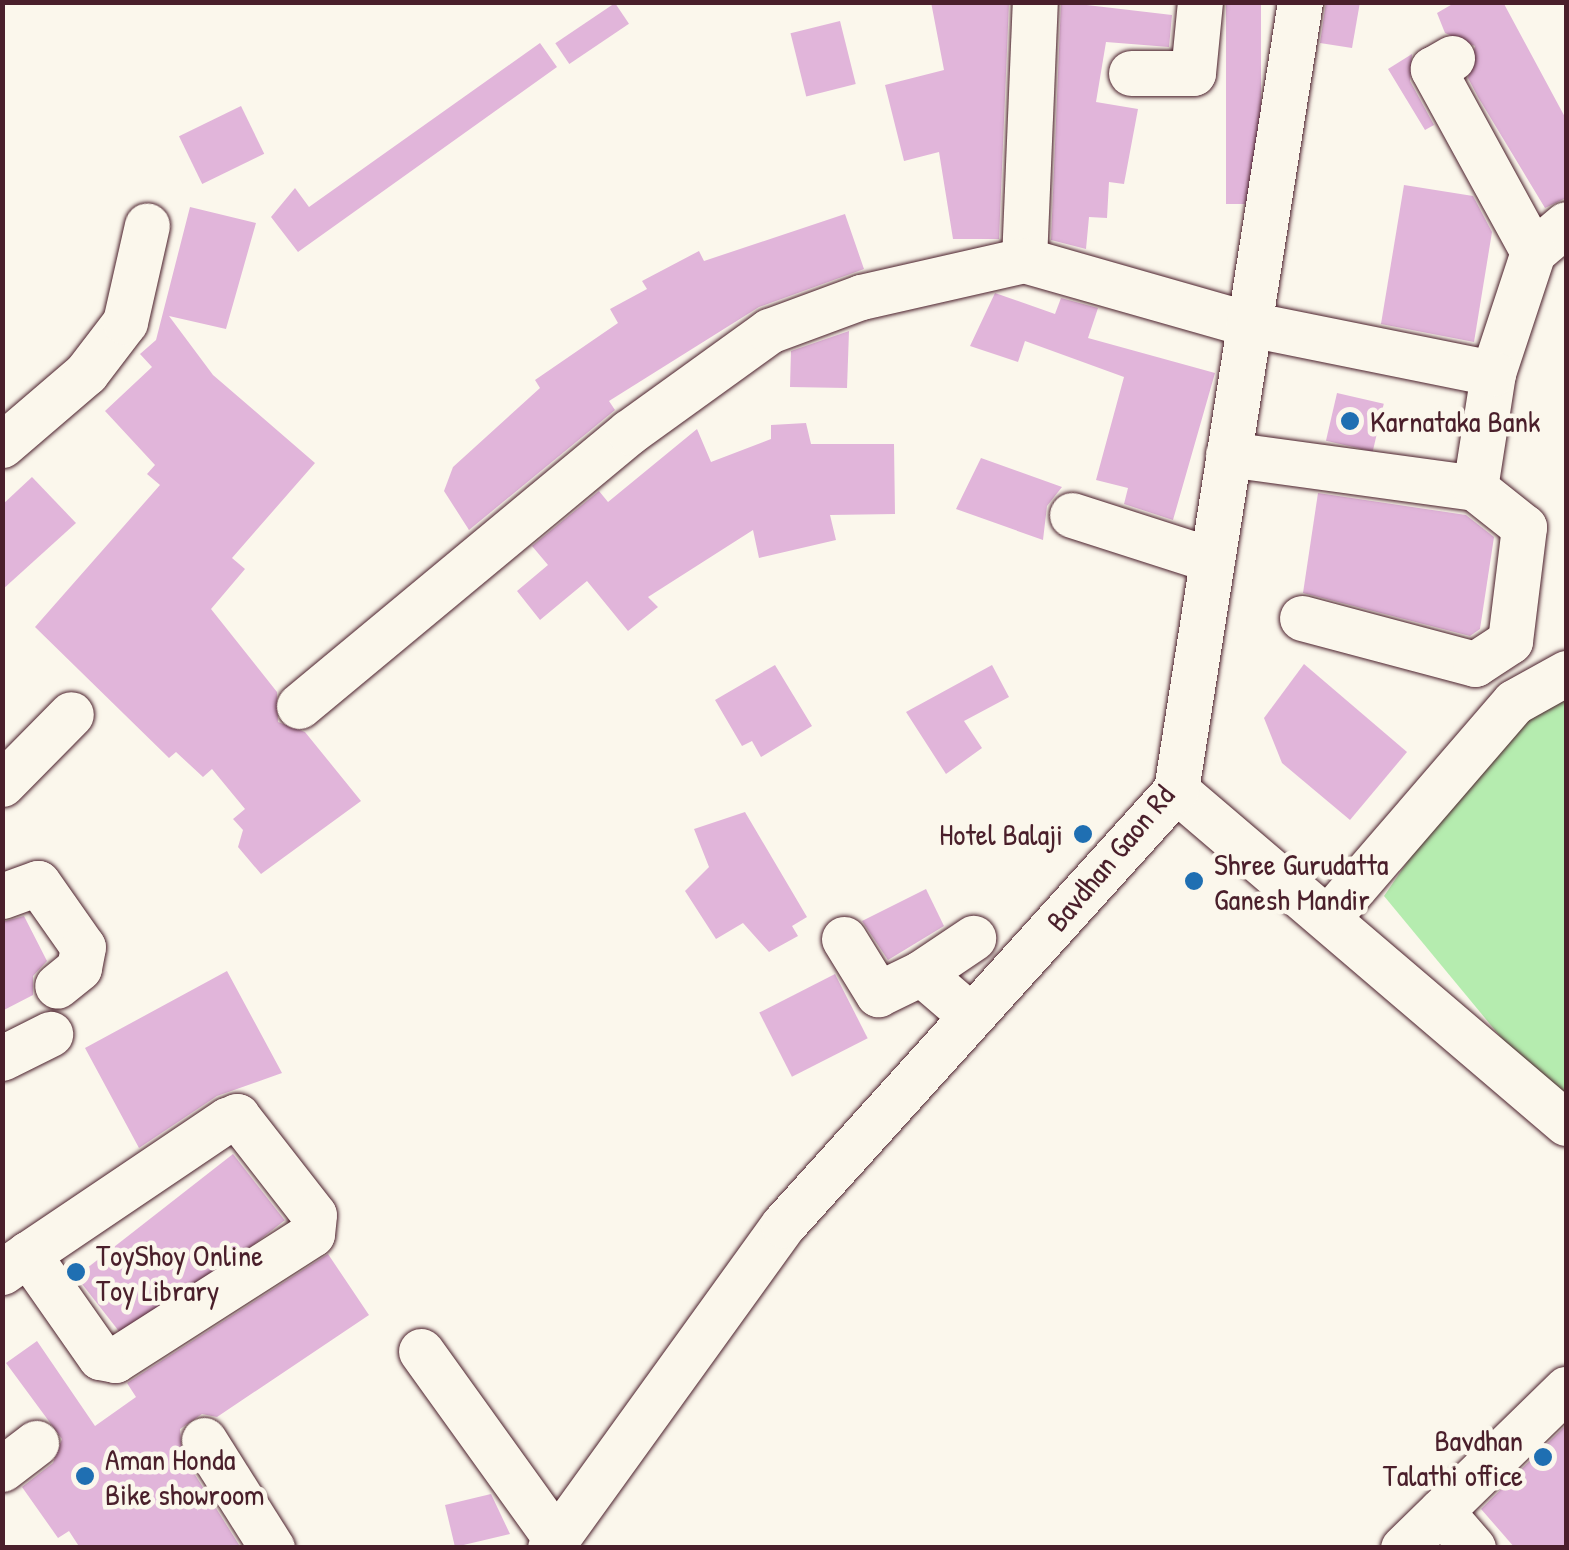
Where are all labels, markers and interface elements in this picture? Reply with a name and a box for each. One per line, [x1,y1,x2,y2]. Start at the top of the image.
place label: Karnataka Bank [1370,403,1540,439]
marker: Karnataka Bank [1339,410,1361,432]
street label: Bavdhan Gaon Rd [1039,778,1181,938]
place label: Hotel Balaji [939,816,1063,852]
marker: Hotel Balaji [1072,823,1094,845]
place label: Shree Gurudatta Ganesh Mandir [1214,846,1389,916]
marker: Shree Gurudatta Ganesh Mandir [1183,870,1205,892]
place label: ToyShoy Online Toy Library [96,1237,263,1308]
marker: ToyShoy Online Toy Library [65,1261,87,1283]
place label: Bavdhan Talathi office [1383,1422,1523,1492]
place label: Aman Honda Bike showroom [105,1441,264,1512]
marker: Bavdhan Talathi office [1532,1446,1554,1468]
marker: Aman Honda Bike showroom [74,1465,96,1487]

